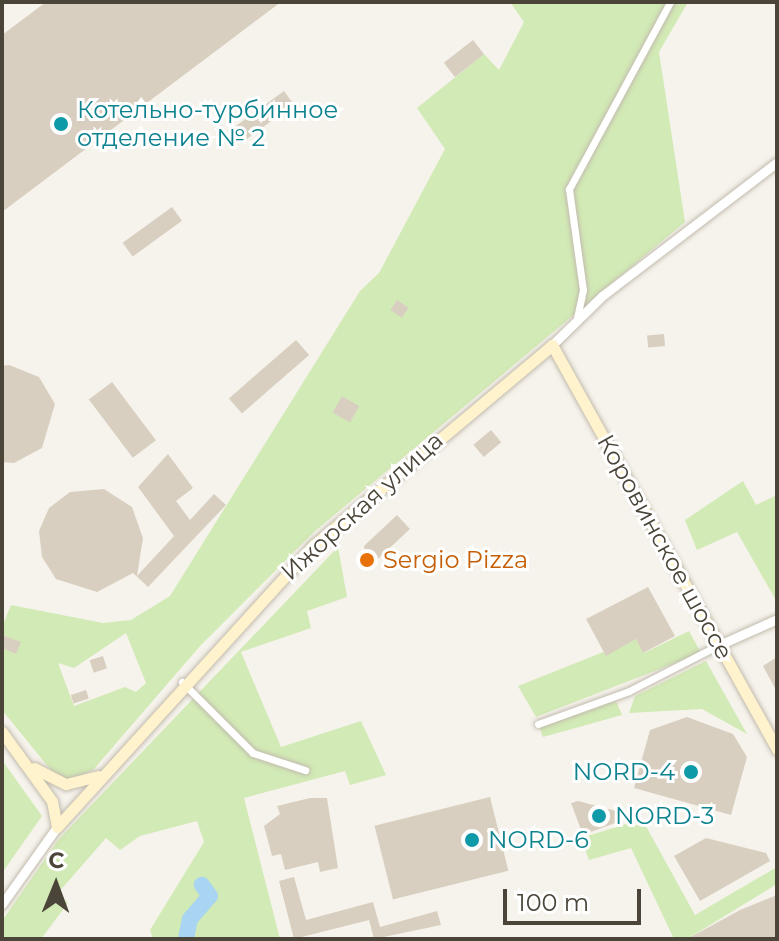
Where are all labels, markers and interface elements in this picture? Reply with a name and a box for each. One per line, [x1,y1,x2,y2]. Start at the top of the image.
place label: Котельно-турбинное отделение № 2 [77,96,338,152]
marker: Котельно-турбинное отделение № 2 [52,115,70,133]
street label: Ижорская улица [275,426,449,586]
street label: Коровинское шоссе [591,429,739,665]
place label: Sergio Pizza [383,546,528,574]
marker: Sergio Pizza [358,551,376,569]
place label: NORD-4 [573,758,675,786]
marker: NORD-4 [682,763,700,781]
place label: NORD-3 [615,802,714,830]
marker: NORD-3 [590,807,608,825]
place label: NORD-6 [488,826,589,854]
marker: NORD-6 [463,831,481,849]
north arrow [16,845,96,925]
text: С [48,847,65,874]
scale bar [507,873,645,923]
text: 100 m [517,888,589,917]

